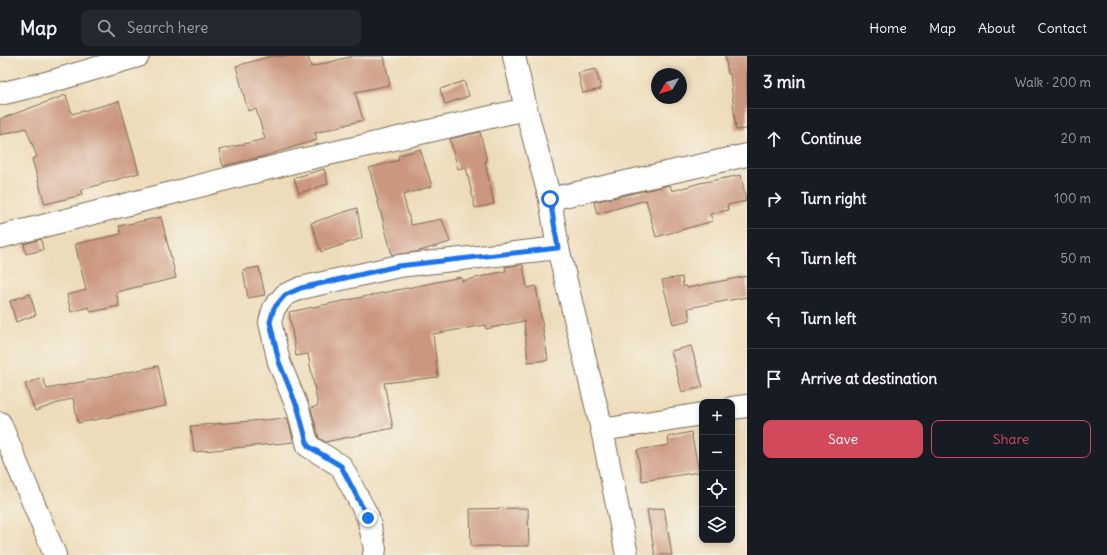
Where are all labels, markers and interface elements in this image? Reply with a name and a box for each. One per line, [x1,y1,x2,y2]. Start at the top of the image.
search box [81,10,361,46]
text: Map [20,16,57,40]
icon: search [95,17,117,39]
text: Search here [127,18,208,37]
text: Home [869,19,907,37]
text: Map [929,19,956,37]
text: About [978,19,1016,37]
text: Contact [1038,19,1087,37]
north arrow [651,68,687,104]
text: 3 min [763,71,805,93]
text: Walk · 200 m [1015,74,1091,91]
icon: ahead [763,128,785,150]
text: Continue [801,129,862,148]
text: 20 m [1061,130,1091,147]
icon: right [763,188,785,210]
text: Turn right [801,189,866,208]
route start [541,190,559,208]
text: 100 m [1054,190,1091,207]
icon: left [763,248,785,270]
text: Turn left [801,249,856,268]
text: 50 m [1060,250,1091,267]
icon: left [763,308,785,330]
text: Turn left [801,309,856,328]
text: 30 m [1061,310,1091,327]
icon: arrive [763,368,785,390]
text: Arrive at destination [801,369,937,388]
map controls [699,399,735,543]
button: + [699,399,735,435]
button: Save [763,420,923,458]
button: Share [931,420,1091,458]
button: − [699,435,735,471]
button: locate [699,471,735,507]
button: layers [699,507,735,543]
route end [359,509,377,527]

